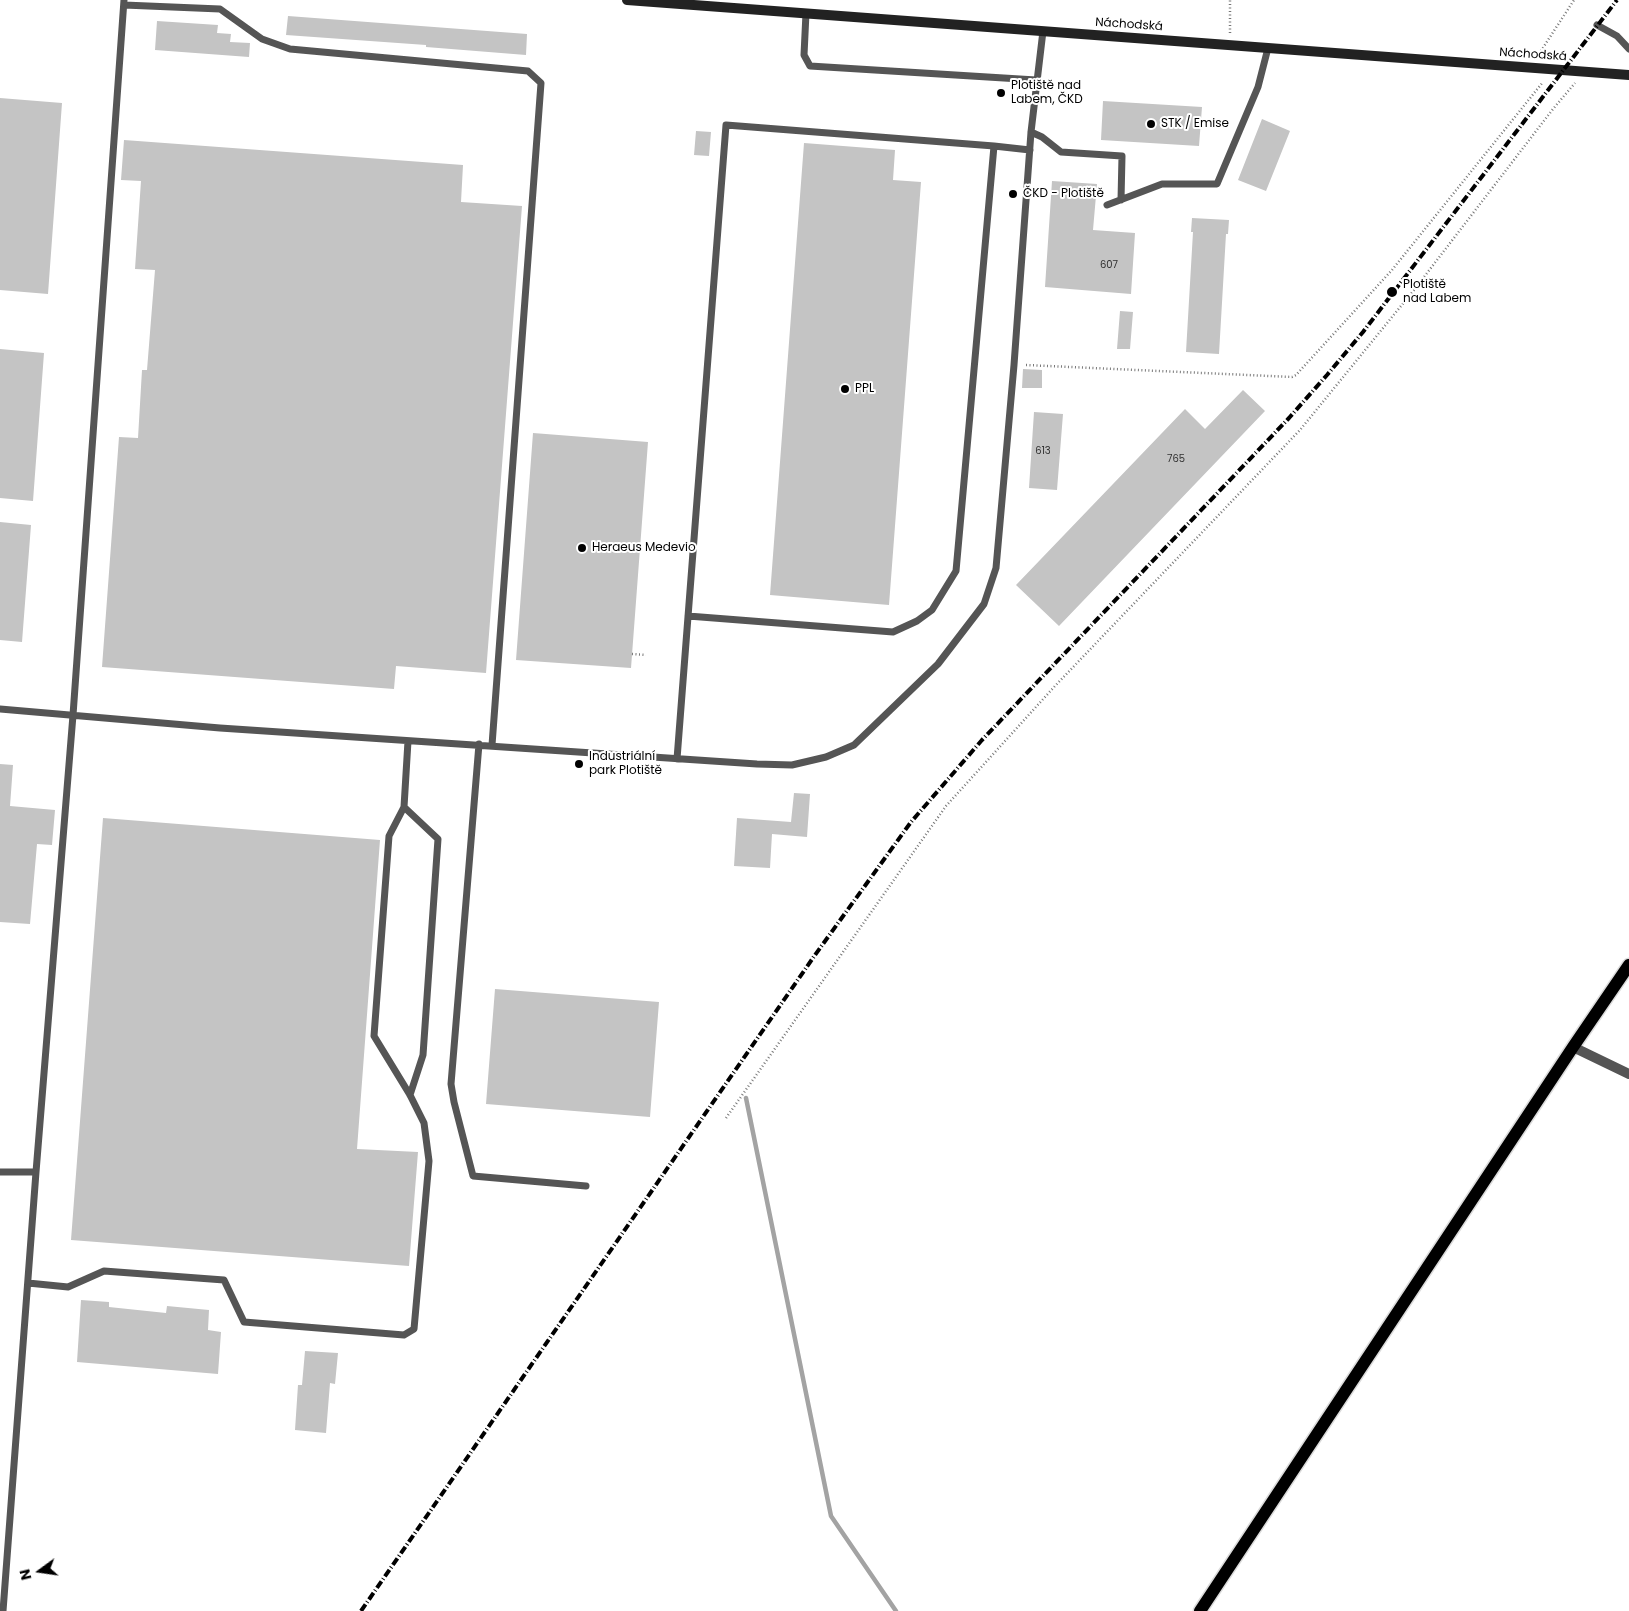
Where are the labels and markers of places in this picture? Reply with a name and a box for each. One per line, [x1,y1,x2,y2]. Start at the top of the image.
place label: Plotiště nad Labem, ČKD [1011,79,1083,107]
marker: Plotiště nad Labem, ČKD [995,87,1007,99]
place label: STK / Emise [1161,117,1229,131]
marker: STK / Emise [1145,118,1157,130]
place label: ČKD - Plotiště [1023,187,1104,201]
marker: ČKD - Plotiště [1007,188,1019,200]
place label: Plotiště nad Labem [1403,278,1471,306]
marker: Plotiště nad Labem [1385,285,1399,299]
place label: PPL [855,382,874,396]
marker: PPL [839,383,851,395]
place label: Heraeus Medevio [592,541,696,555]
marker: Heraeus Medevio [576,542,588,554]
place label: Industriální park Plotiště [589,750,662,778]
marker: Industriální park Plotiště [573,758,585,770]

